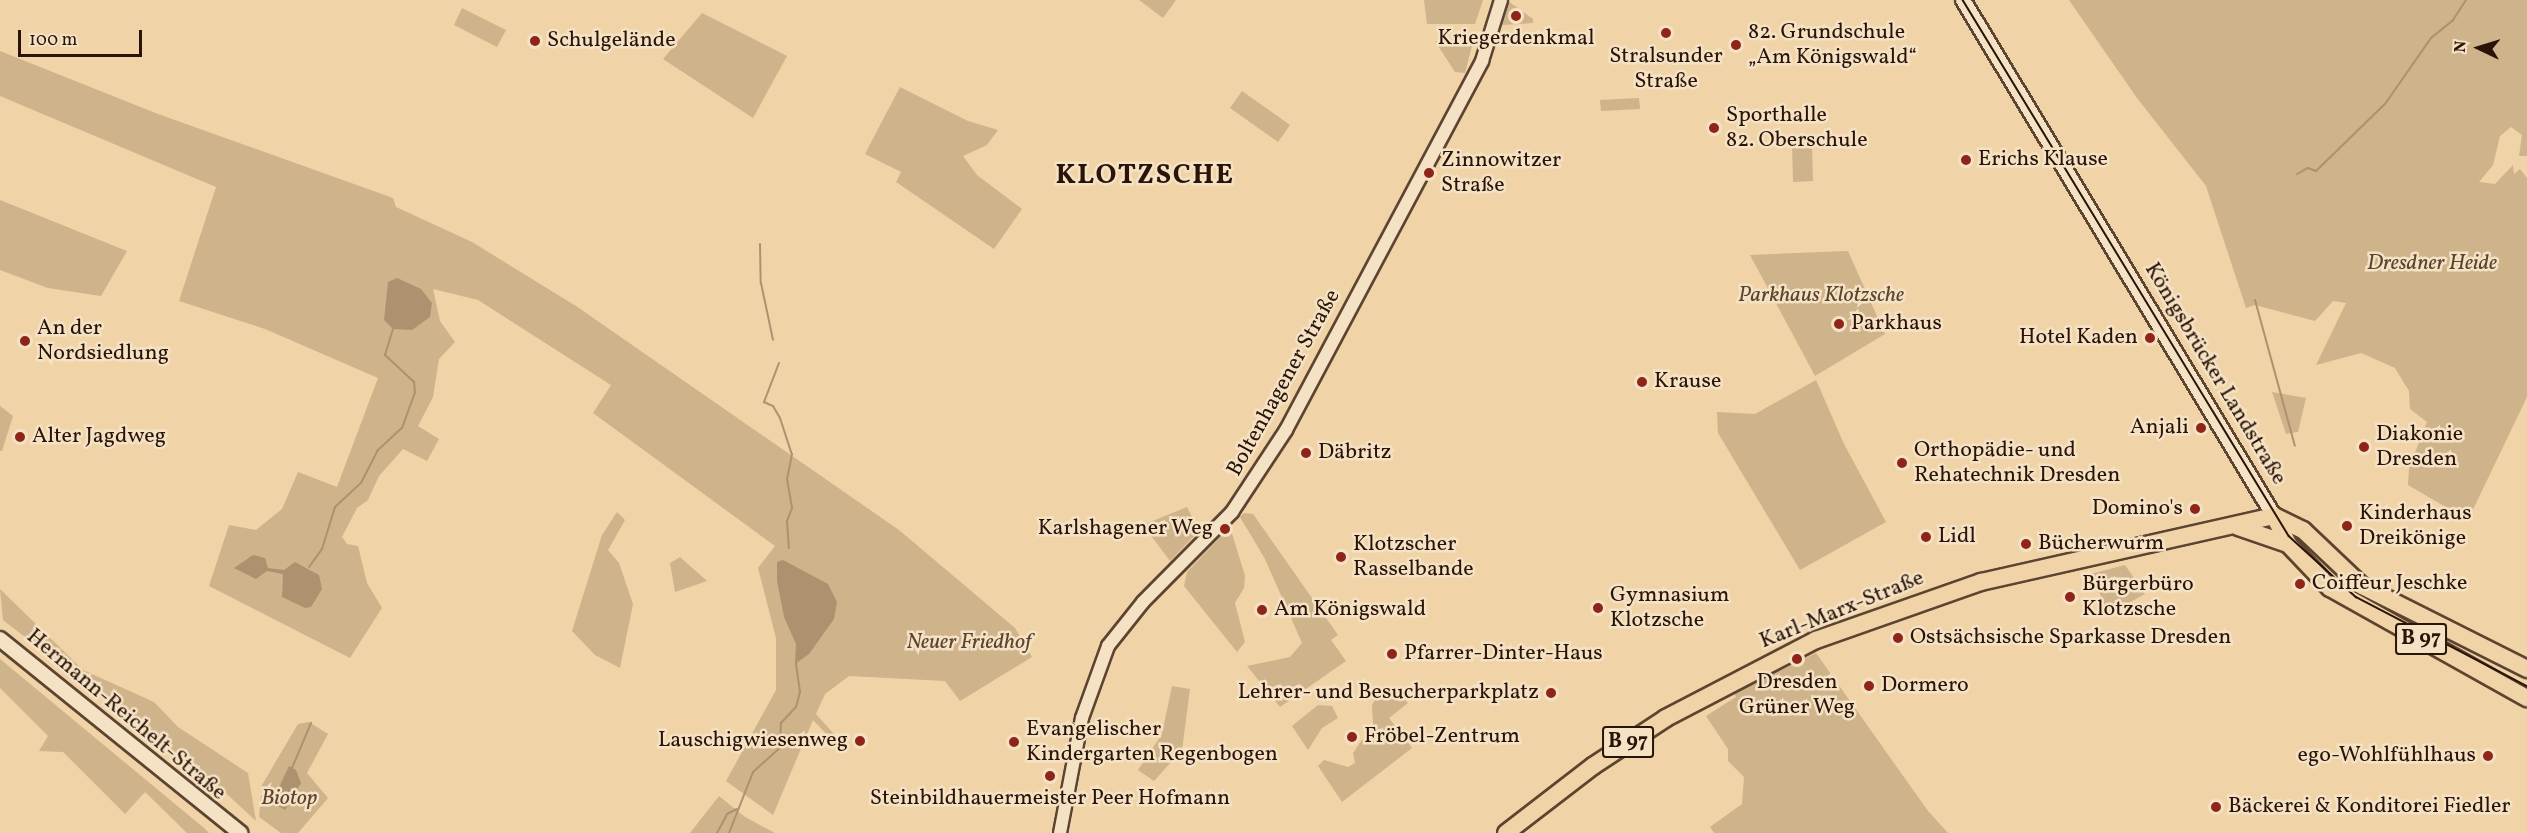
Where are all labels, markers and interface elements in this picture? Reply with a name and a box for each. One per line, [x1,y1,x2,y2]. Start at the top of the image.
marker: Kriegerdenkmal [1509,9,1523,23]
scale bar [21,18,146,56]
north arrow [2449,18,2509,78]
place label: 82. Grundschule „Am Königswald“ [1748,19,1917,70]
place label: Kriegerdenkmal [1437,26,1595,52]
marker: Stralsunder Straße [1659,26,1673,40]
text: 100 m [29,28,78,53]
place label: Schulgelände [547,28,676,54]
marker: Schulgelände [528,34,542,48]
marker: 82. Grundschule „Am Königswald“ [1729,38,1743,52]
text: N [2450,40,2472,53]
place label: Stralsunder Straße [1609,43,1723,94]
place label: Sporthalle 82. Oberschule [1726,102,1868,154]
marker: Sporthalle 82. Oberschule [1707,121,1721,135]
place label: Zinnowitzer Straße [1441,147,1561,198]
place label: Erichs Klause [1978,147,2108,173]
marker: Erichs Klause [1959,153,1973,167]
district label: KLOTZSCHE [1055,159,1235,193]
marker: Zinnowitzer Straße [1422,166,1436,180]
park label: Dresdner Heide [2367,251,2497,277]
street label: Königsbrücker Landstraße [2138,258,2292,490]
park label: Parkhaus Klotzsche [1738,283,1904,309]
street label: Boltenhagener Straße [1222,285,1346,481]
place label: Parkhaus [1851,311,1942,337]
place label: An der Nordsiedlung [37,315,169,366]
marker: Parkhaus [1832,317,1846,331]
place label: Hotel Kaden [2019,325,2138,351]
marker: Hotel Kaden [2143,331,2157,345]
marker: An der Nordsiedlung [18,334,32,348]
place label: Krause [1654,369,1721,395]
marker: Krause [1635,375,1649,389]
place label: Anjali [2130,415,2189,441]
marker: Anjali [2194,421,2208,435]
place label: Diakonie Dresden [2376,421,2463,472]
place label: Alter Jagdweg [32,424,166,450]
marker: Alter Jagdweg [13,430,27,444]
place label: Orthopädie- und Rehatechnik Dresden [1914,437,2120,488]
place label: Däbritz [1318,440,1392,466]
marker: Diakonie Dresden [2357,440,2371,454]
marker: Däbritz [1299,446,1313,460]
marker: Orthopädie- und Rehatechnik Dresden [1895,456,1909,470]
place label: Domino's [2092,496,2183,522]
place label: Kinderhaus Dreikönige [2359,500,2472,552]
marker: Domino's [2188,502,2202,516]
place label: Karlshagener Weg [1037,516,1213,542]
marker: Kinderhaus Dreikönige [2340,519,2354,533]
marker: Karlshagener Weg [1218,522,1232,536]
place label: Lidl [1938,524,1976,550]
marker: Lidl [1919,530,1933,544]
place label: Klotzscher Rasselbande [1353,531,1474,582]
place label: Bücherwurm [2038,531,2164,557]
marker: Bücherwurm [2019,537,2033,551]
marker: Klotzscher Rasselbande [1334,550,1348,564]
street label: Karl-Marx-Straße [1756,565,1928,655]
place label: Bürgerbüro Klotzsche [2082,571,2194,622]
place label: Coiffeur Jeschke [2312,571,2467,597]
marker: Coiffeur Jeschke [2293,577,2307,591]
place label: Gymnasium Klotzsche [1610,582,1729,634]
marker: Bürgerbüro Klotzsche [2063,590,2077,604]
place label: Am Königswald [1274,597,1426,623]
marker: Gymnasium Klotzsche [1591,601,1605,615]
marker: Am Königswald [1255,603,1269,617]
road number: B 97 [2394,621,2448,657]
street label: Hermann-Reichelt-Straße [21,624,231,806]
place label: Ostsächsische Sparkasse Dresden [1910,625,2231,651]
park label: Neuer Friedhof [906,630,1032,656]
marker: Ostsächsische Sparkasse Dresden [1891,631,1905,645]
place label: Pfarrer-Dinter-Haus [1404,641,1603,667]
marker: Pfarrer-Dinter-Haus [1385,647,1399,661]
marker: Dresden Grüner Weg [1790,652,1804,666]
place label: Dresden Grüner Weg [1739,669,1855,720]
place label: Dormero [1881,673,1969,699]
marker: Dormero [1862,679,1876,693]
place label: Lehrer- und Besucherparkplatz [1237,680,1539,706]
marker: Lehrer- und Besucherparkplatz [1544,686,1558,700]
place label: Evangelischer Kindergarten Regenbogen [1026,716,1278,768]
place label: Fröbel-Zentrum [1364,724,1520,750]
road number: B 97 [1601,724,1655,760]
place label: Lauschigwiesenweg [658,728,848,754]
marker: Fröbel-Zentrum [1345,730,1359,744]
marker: Lauschigwiesenweg [853,734,867,748]
marker: Evangelischer Kindergarten Regenbogen [1007,735,1021,749]
place label: ego-Wohlfühlhaus [2298,743,2476,769]
marker: ego-Wohlfühlhaus [2481,749,2495,763]
marker: Steinbildhauermeister Peer Hofmann [1043,769,1057,783]
park label: Biotop [261,786,317,812]
place label: Steinbildhauermeister Peer Hofmann [870,786,1230,812]
place label: Bäckerei & Konditorei Fiedler [2228,794,2511,820]
marker: Bäckerei & Konditorei Fiedler [2209,800,2223,814]

